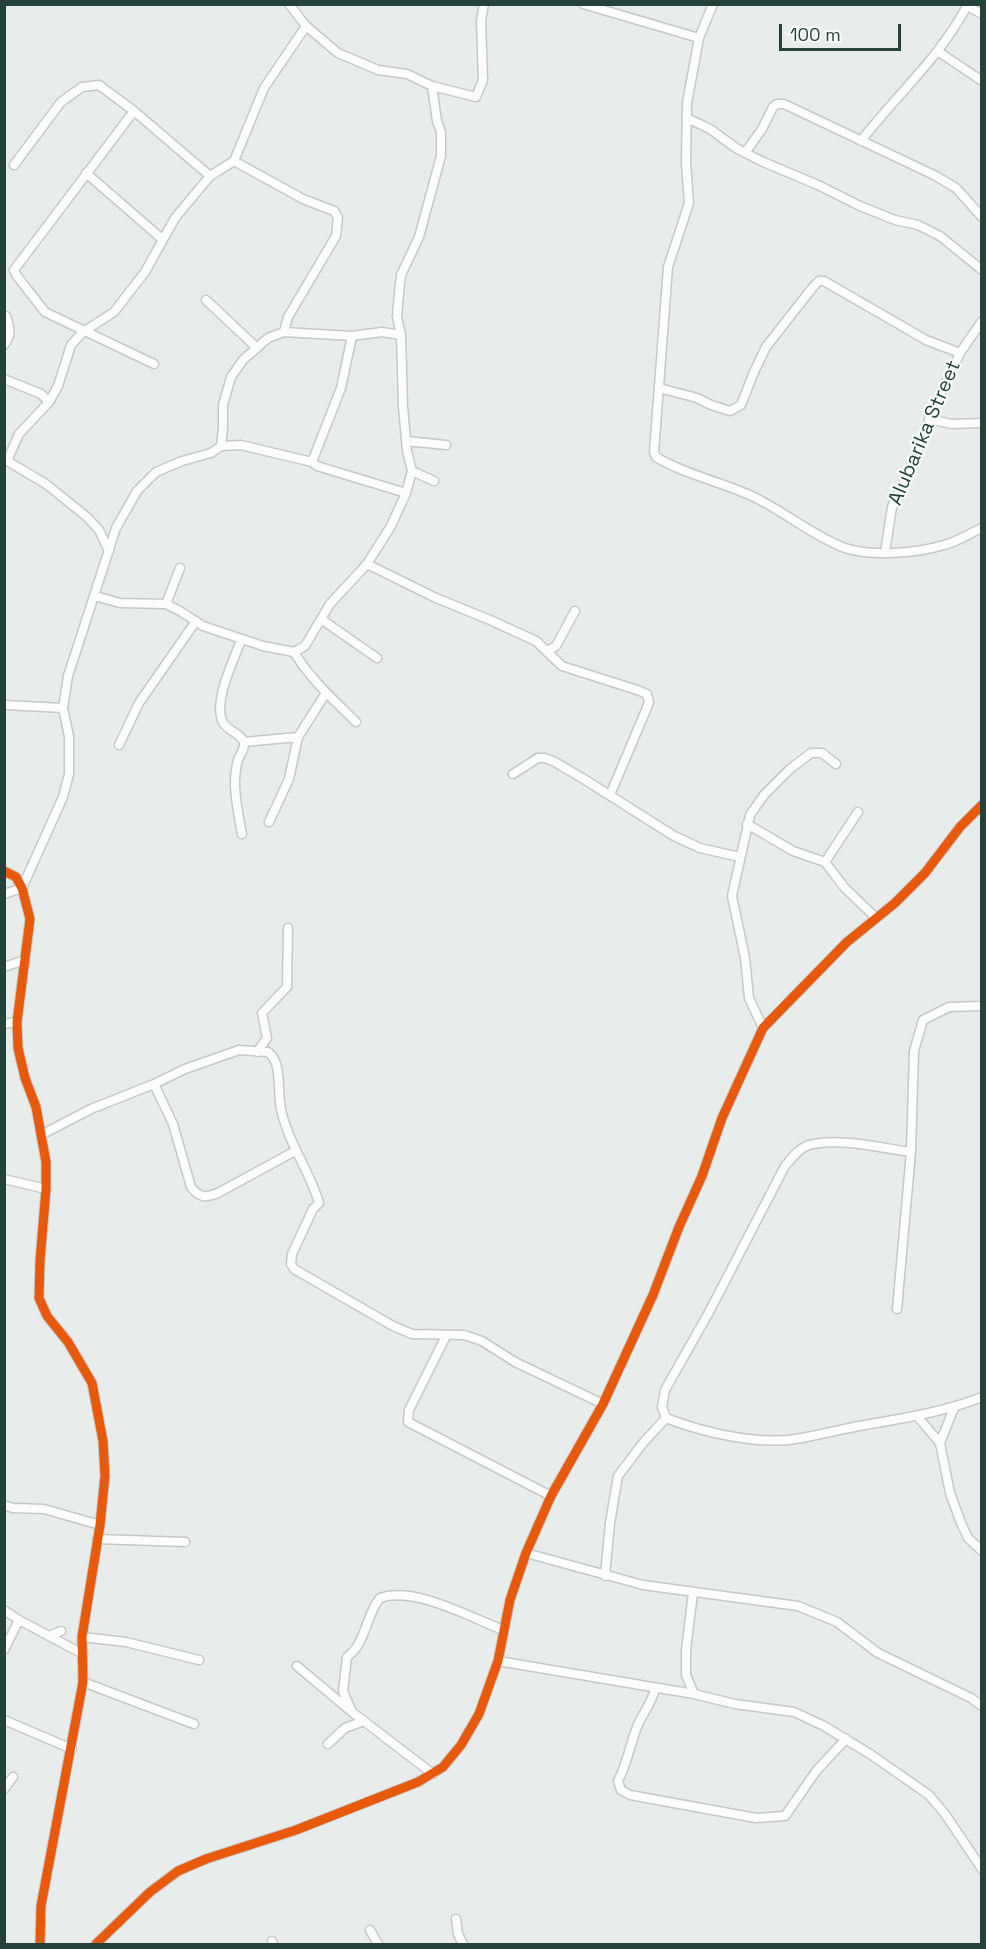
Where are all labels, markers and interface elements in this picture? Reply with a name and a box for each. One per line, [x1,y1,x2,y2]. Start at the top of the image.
scale bar [782,12,904,50]
text: 100 m [790,23,841,46]
street label: Alubarika Street [884,357,966,509]

